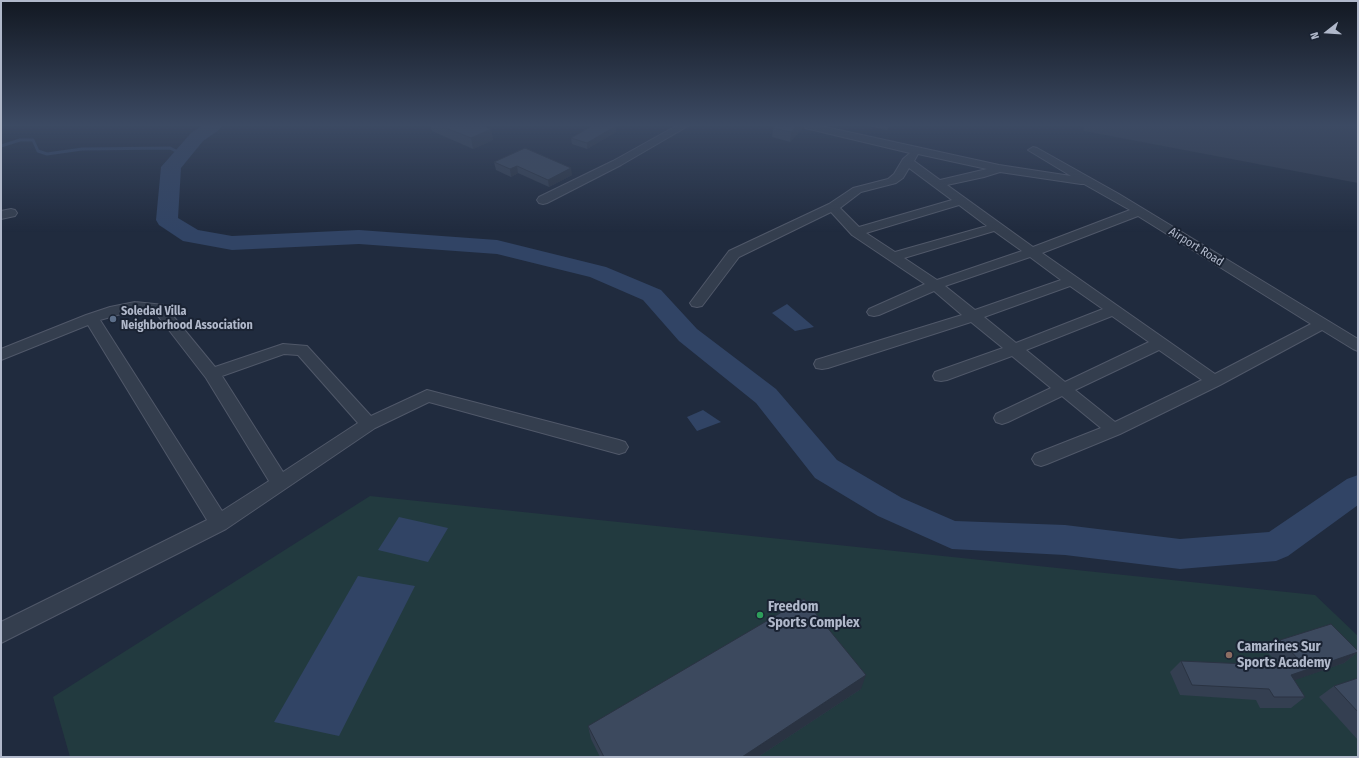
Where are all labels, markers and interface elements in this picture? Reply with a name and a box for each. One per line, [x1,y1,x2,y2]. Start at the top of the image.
north arrow [1307,12,1347,52]
text: N [1308,31,1322,41]
street label: Airport Road [1166,224,1226,270]
place label: Soledad Villa Neighborhood Association [121,305,253,333]
marker: Soledad Villa Neighborhood Association [108,314,118,324]
place label: Freedom Sports Complex [768,599,859,632]
marker: Freedom Sports Complex [755,610,765,620]
place label: Camarines Sur Sports Academy [1237,639,1331,672]
marker: Camarines Sur Sports Academy [1224,650,1234,660]

